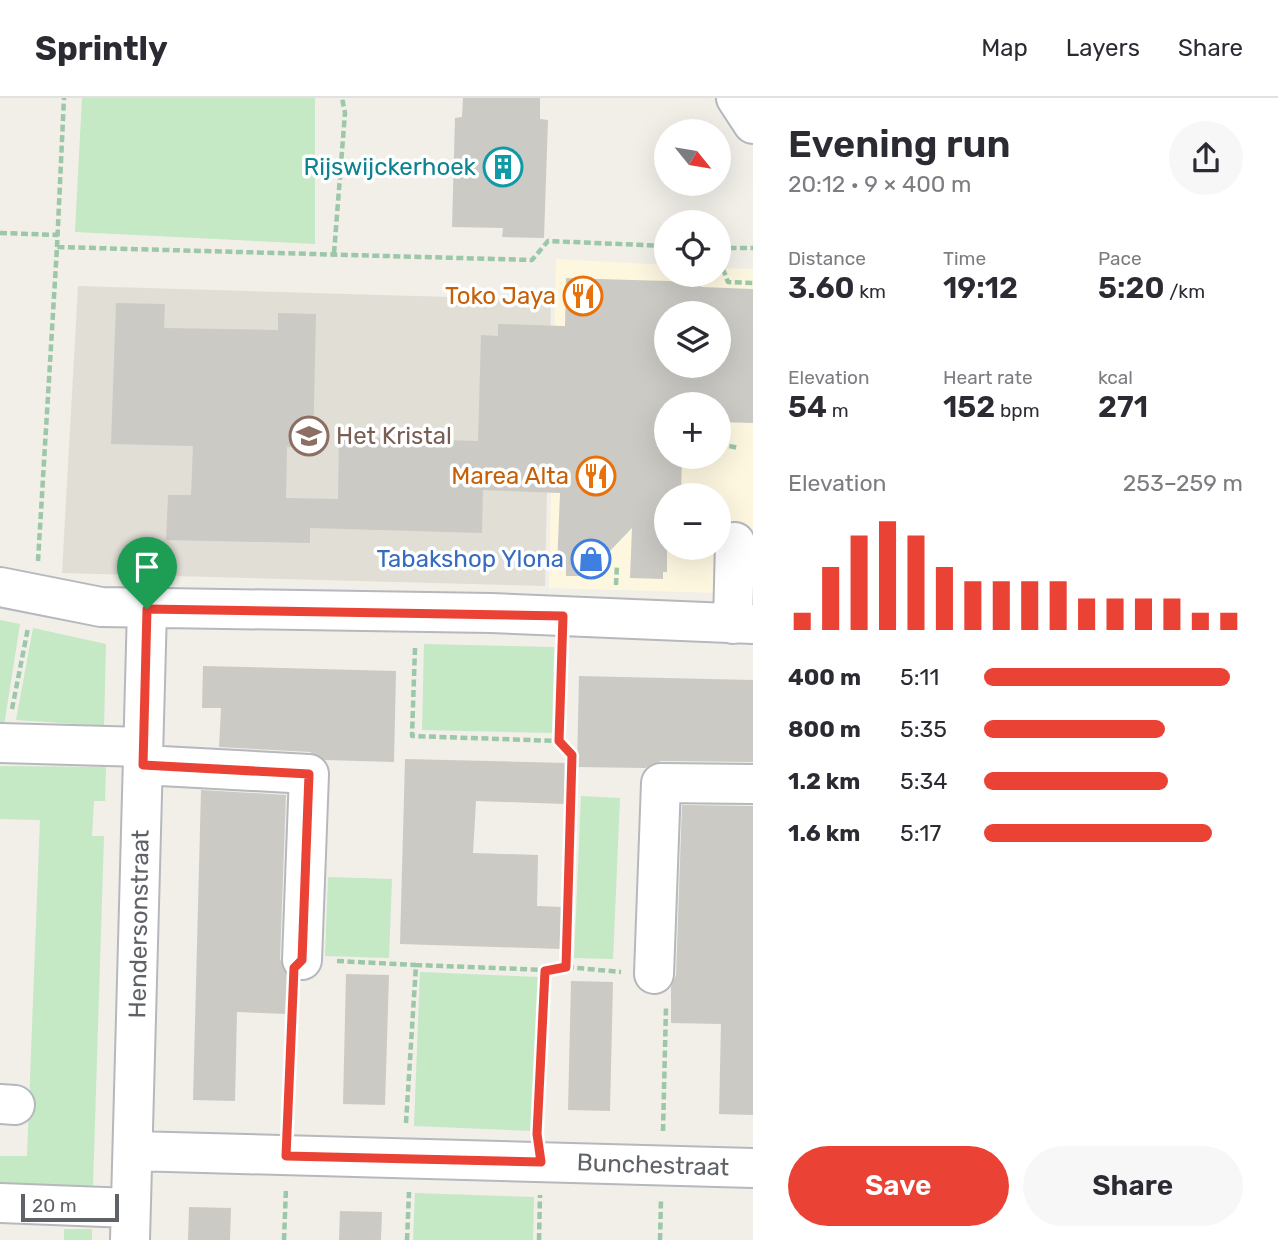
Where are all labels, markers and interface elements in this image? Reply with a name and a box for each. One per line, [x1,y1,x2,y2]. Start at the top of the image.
text: Sprintly [35,29,168,68]
text: Map [981,34,1028,62]
text: Layers [1066,34,1140,62]
text: Share [1178,34,1243,62]
north arrow [654,119,732,196]
map controls [654,119,731,560]
text: Evening run [788,121,1011,167]
button: share [1169,121,1243,195]
building icon: Rijswijckerhoek [482,146,524,188]
place label: Rijswijckerhoek [303,153,477,181]
text: 20:12 · 9 × 400 m [788,170,972,198]
button: locate [654,210,731,287]
text: Distance [788,247,866,270]
text: Time [943,247,986,270]
text: Pace [1098,247,1142,270]
text: 3.60 [788,270,855,306]
text: 19:12 [943,270,1018,306]
text: 5:20 [1098,270,1165,306]
restaurant icon: Toko Jaya [562,275,604,317]
text: km [855,280,886,303]
text: /km [1165,280,1205,303]
place label: Toko Jaya [445,282,556,310]
button: layers [654,301,731,378]
text: Elevation [788,366,869,389]
text: Heart rate [943,366,1033,389]
text: kcal [1098,366,1133,389]
text: 54 [788,389,827,425]
text: 152 [943,389,995,425]
text: 271 [1098,389,1148,425]
button: + [654,392,731,469]
text: m [827,399,849,422]
text: bpm [995,399,1040,422]
school or university icon: Het Kristal [288,415,330,457]
place label: Het Kristal [336,422,452,450]
restaurant icon: Marea Alta [575,455,617,497]
place label: Marea Alta [451,462,569,490]
text: Elevation [788,469,887,497]
text: 253–259 m [1123,469,1243,497]
button: − [654,483,731,560]
pin [117,537,177,609]
shop icon: Tabakshop Ylona [570,538,612,580]
place label: Tabakshop Ylona [376,545,564,573]
icon: arrive [128,548,166,586]
text: 400 m [788,663,861,691]
text: 5:11 [900,663,939,691]
text: 800 m [788,715,861,743]
text: 5:35 [900,715,947,743]
text: 1.2 km [788,767,860,795]
text: 5:34 [900,767,948,795]
text: 1.6 km [788,819,860,847]
text: 5:17 [900,819,941,847]
street label: Hendersonstraat [123,829,155,1019]
button: Save [788,1146,1009,1226]
button: Share [1023,1146,1243,1226]
street label: Bunchestraat [576,1148,730,1182]
scale bar [21,1191,119,1223]
text: 20 m [32,1194,77,1217]

